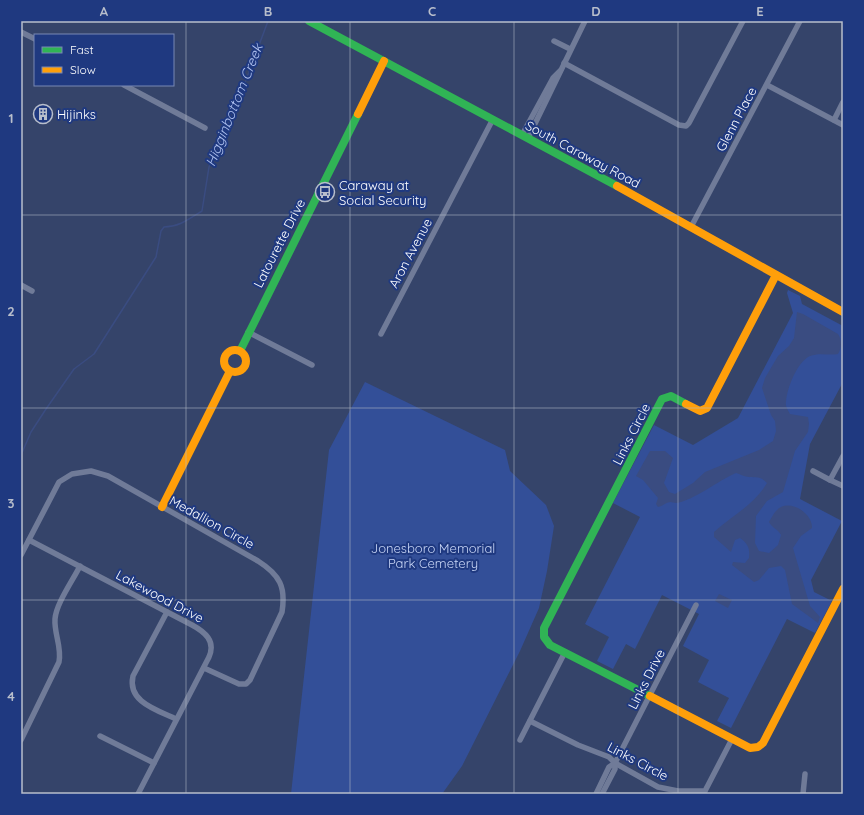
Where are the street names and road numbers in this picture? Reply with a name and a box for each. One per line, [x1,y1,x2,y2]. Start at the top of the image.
street label: Glenn Place [712,84,760,154]
street label: South Caraway Road [523,117,643,191]
street label: Latourette Drive [250,196,308,290]
street label: Aron Avenue [385,215,435,291]
street label: Links Circle [609,401,653,467]
street label: Medallion Circle [167,492,257,552]
street label: Lakewood Drive [113,566,207,626]
street label: Links Drive [624,646,668,712]
street label: Links Circle [605,738,671,784]

